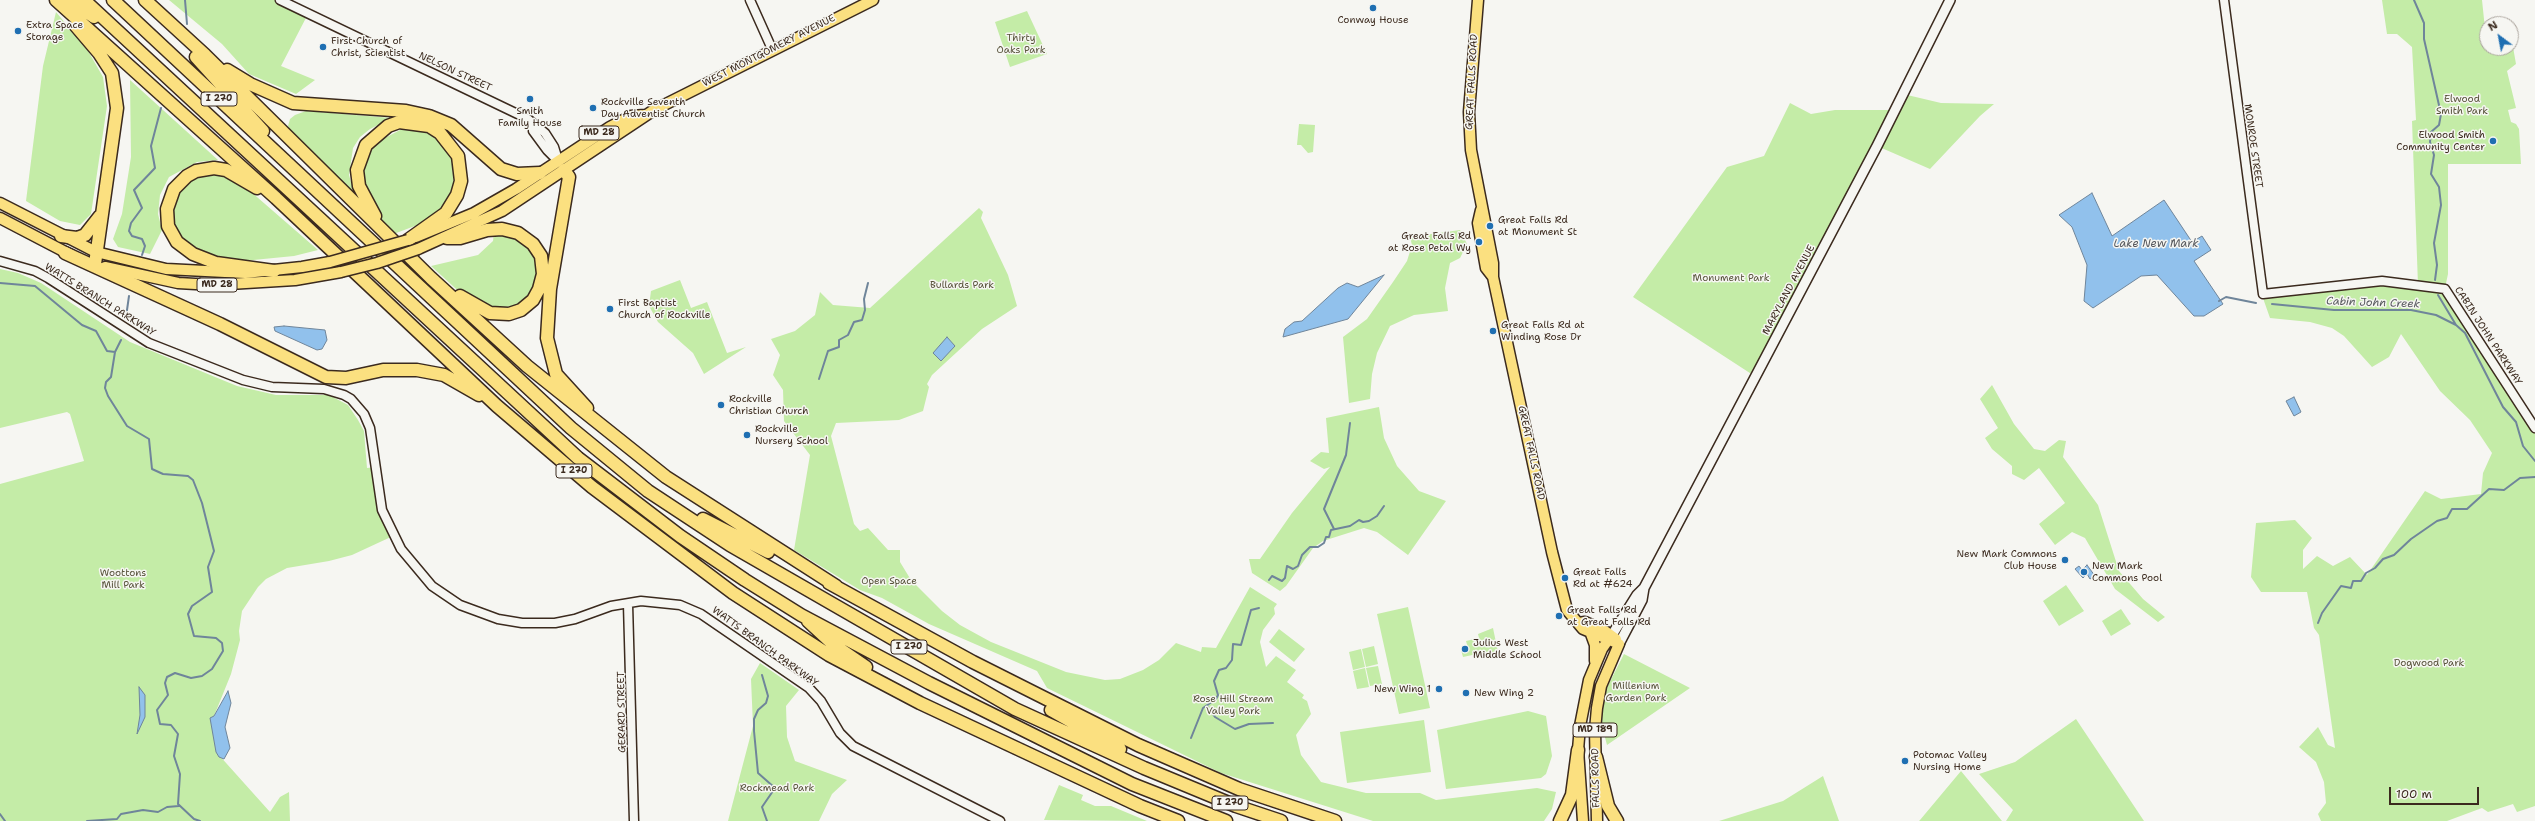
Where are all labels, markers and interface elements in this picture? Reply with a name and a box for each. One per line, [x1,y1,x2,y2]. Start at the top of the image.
marker: Conway House [1368,3,1378,13]
street label: WEST MONTGOMERY AVENUE [701,12,837,90]
place label: Conway House [1337,14,1409,26]
north arrow [2479,16,2519,56]
text: N [2485,18,2501,35]
place label: Extra Space Storage [26,19,83,42]
marker: Extra Space Storage [13,26,23,36]
park label: Thirty Oaks Park [997,32,1045,56]
street label: GREAT FALLS ROAD [1463,34,1481,130]
place label: First Church of Christ, Scientist [331,35,405,58]
marker: First Church of Christ, Scientist [318,42,328,52]
street label: NELSON STREET [417,50,493,94]
road number: I 270 [201,92,237,106]
park label: Elwood Smith Park [2436,93,2488,116]
marker: Smith Family House [525,94,535,104]
place label: Rockville Seventh Day Adventist Church [601,96,705,120]
marker: Rockville Seventh Day Adventist Church [588,103,598,113]
street label: MONROE STREET [2241,103,2265,189]
place label: Smith Family House [498,105,562,128]
road number: MD 28 [579,126,619,140]
place label: Elwood Smith Community Center [2396,129,2485,152]
marker: Elwood Smith Community Center [2488,136,2498,146]
place label: Great Falls Rd at Monument St [1498,214,1577,238]
marker: Great Falls Rd at Monument St [1485,221,1495,231]
place label: Great Falls Rd at Rose Petal Wy [1388,230,1471,254]
marker: Great Falls Rd at Rose Petal Wy [1474,237,1484,247]
water label: Lake New Mark [2114,237,2198,251]
street label: MARYLAND AVENUE [1760,243,1818,337]
street label: WATTS BRANCH PARKWAY [42,261,158,339]
park label: Monument Park [1693,272,1769,284]
road number: MD 28 [197,278,237,292]
park label: Bullards Park [930,279,994,291]
street label: CABIN JOHN PARKWAY [2452,285,2524,387]
water label: Cabin John Creek [2326,295,2420,311]
place label: First Baptist Church of Rockville [618,297,710,320]
marker: First Baptist Church of Rockville [605,304,615,314]
place label: Great Falls Rd at Winding Rose Dr [1501,319,1585,342]
marker: Great Falls Rd at Winding Rose Dr [1488,326,1498,336]
place label: Rockville Christian Church [729,393,808,416]
marker: Rockville Christian Church [716,400,726,410]
street label: GREAT FALLS ROAD [1515,405,1547,501]
place label: Rockville Nursery School [755,423,828,446]
marker: Rockville Nursery School [742,430,752,440]
road number: I 270 [556,464,592,478]
place label: New Mark Commons Club House [1957,548,2057,572]
marker: New Mark Commons Club House [2060,555,2070,565]
place label: New Mark Commons Pool [2092,560,2162,584]
place label: Great Falls Rd at #624 [1573,566,1633,590]
park label: Woottons Mill Park [100,567,146,590]
marker: New Mark Commons Pool [2079,567,2089,577]
marker: Great Falls Rd at #624 [1560,573,1570,583]
park label: Open Space [861,575,917,587]
street label: WATTS BRANCH PARKWAY [709,604,821,690]
place label: Great Falls Rd at Great Falls Rd [1567,604,1651,628]
marker: Great Falls Rd at Great Falls Rd [1554,611,1564,621]
place label: Julius West Middle School [1473,637,1541,660]
road number: I 270 [891,640,927,654]
marker: Julius West Middle School [1460,644,1470,654]
park label: Dogwood Park [2394,657,2464,669]
street label: GERARD STREET [615,671,629,753]
park label: Millenium Garden Park [1606,680,1666,704]
place label: New Wing 1 [1374,683,1431,695]
marker: New Wing 1 [1434,684,1444,694]
place label: New Wing 2 [1474,687,1534,699]
marker: New Wing 2 [1461,688,1471,698]
park label: Rose Hill Stream Valley Park [1193,693,1273,716]
road number: MD 189 [1573,723,1617,737]
street label: FALLS ROAD [1589,748,1603,808]
place label: Potomac Valley Nursing Home [1913,749,1987,772]
marker: Potomac Valley Nursing Home [1900,756,1910,766]
scale bar [2391,779,2481,805]
park label: Rockmead Park [740,782,814,794]
text: 100 m [2396,786,2432,802]
road number: I 270 [1212,796,1248,810]

